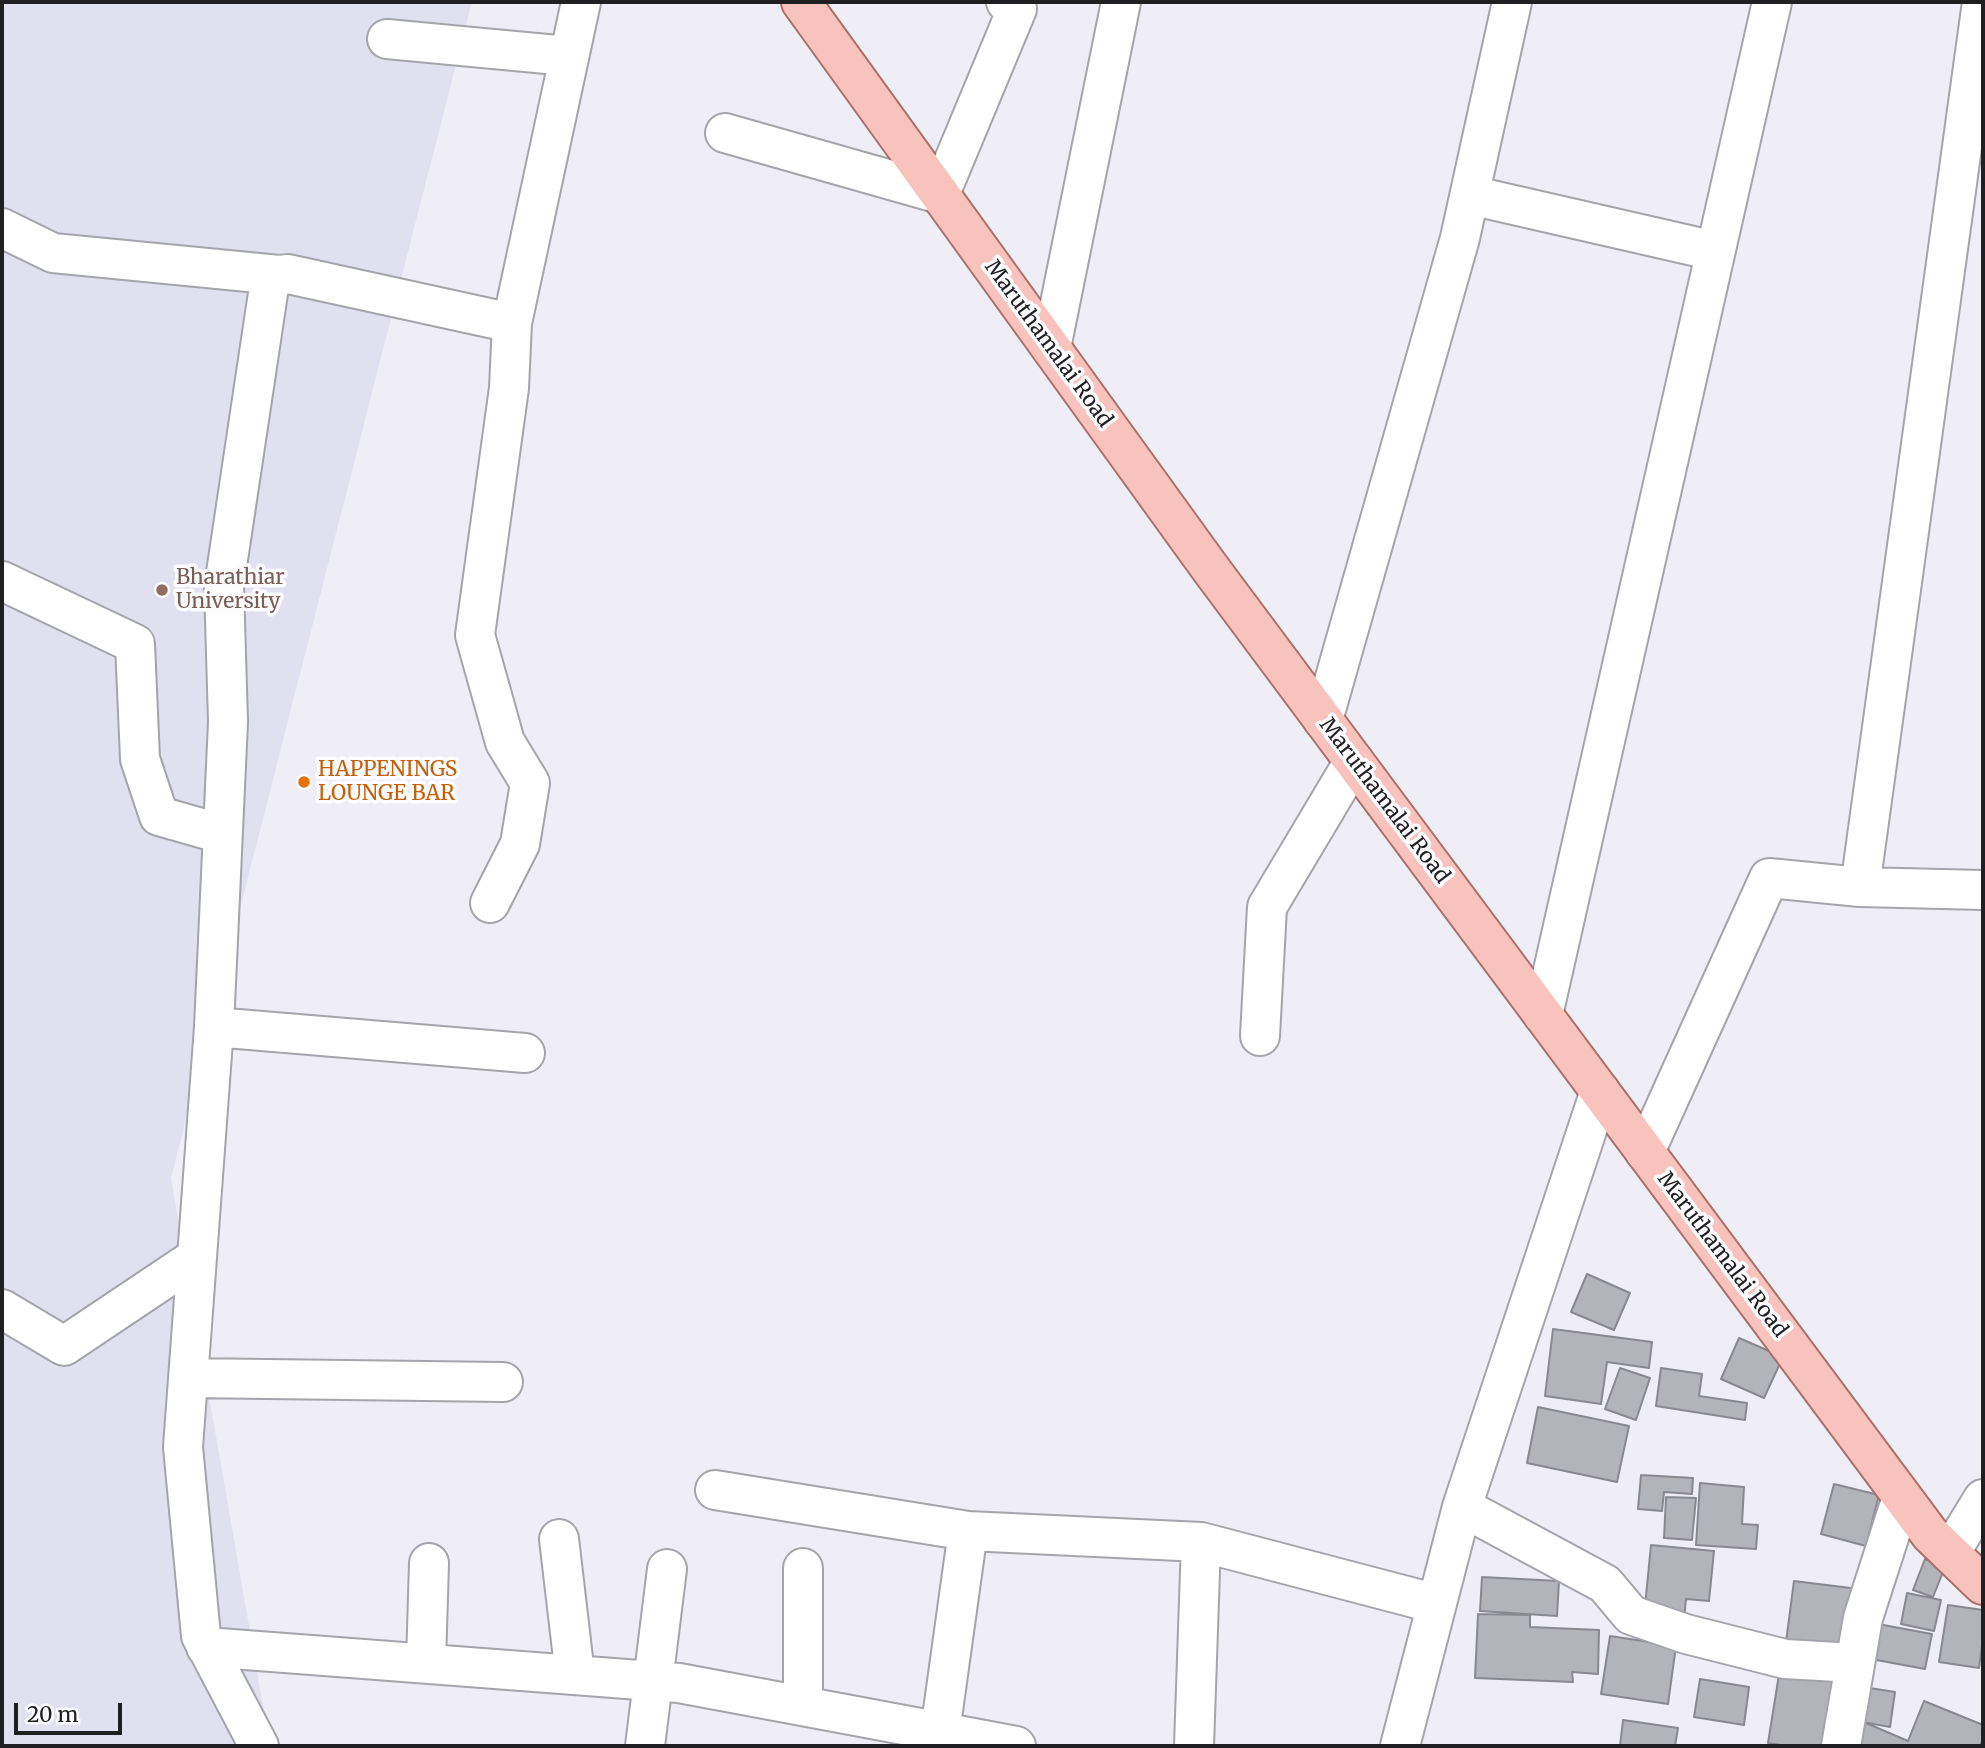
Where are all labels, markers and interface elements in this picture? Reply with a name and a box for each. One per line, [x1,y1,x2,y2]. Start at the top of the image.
street label: Maruthamalai Road [979,255,1117,433]
place label: Bharathiar University [176,565,285,615]
marker: Bharathiar University [154,582,170,598]
street label: Maruthamalai Road [1314,713,1454,889]
place label: HAPPENINGS LOUNGE BAR [318,757,457,807]
marker: HAPPENINGS LOUNGE BAR [296,774,312,790]
street label: Maruthamalai Road [1652,1167,1792,1343]
scale bar [18,1688,126,1732]
text: 20 m [27,1701,78,1728]

